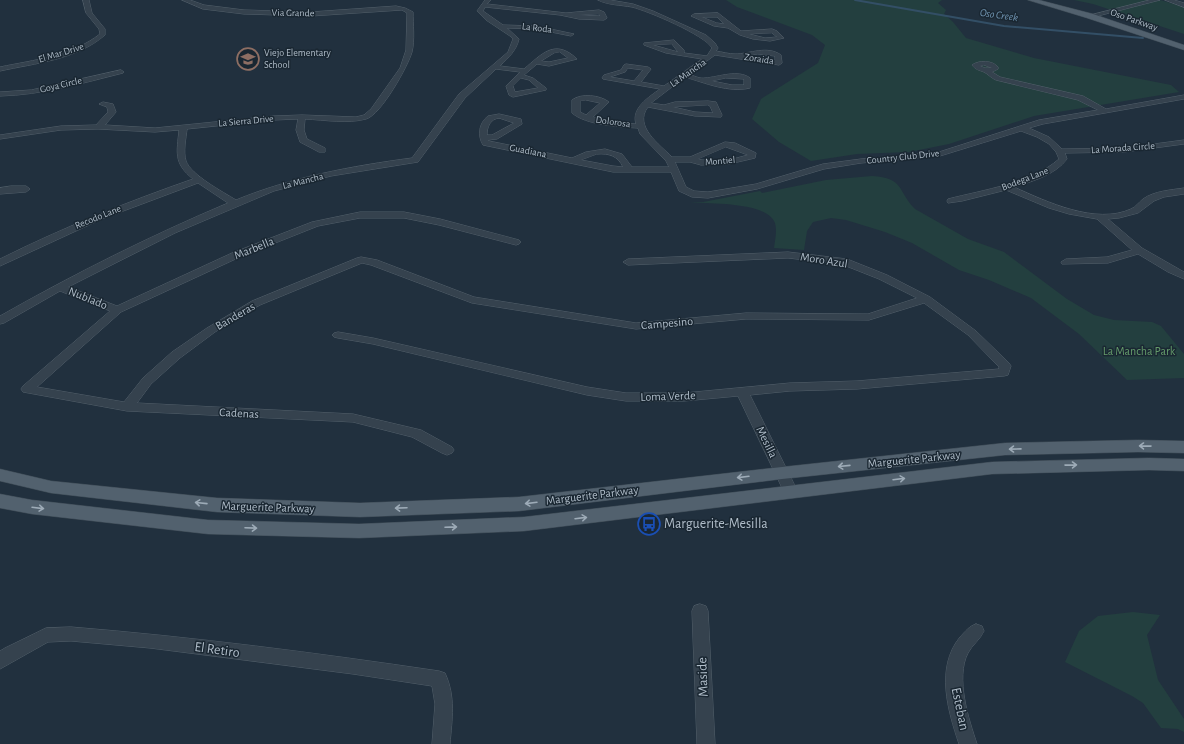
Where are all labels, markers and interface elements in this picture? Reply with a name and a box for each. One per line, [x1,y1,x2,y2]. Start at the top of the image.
water label: Oso Creek [979,7,1019,23]
street label: Oso Parkway [1109,7,1160,33]
street label: Via Grande [272,8,315,18]
street label: La Roda [521,21,553,35]
street label: El Mar Drive [37,41,85,65]
school or university icon: Viejo Elementary School [235,46,261,72]
place label: Viejo Elementary School [264,48,332,70]
street label: Zoraida [744,52,775,66]
street label: La Mancha [668,57,708,89]
street label: Goya Circle [39,75,83,95]
street label: La Sierra Drive [218,114,275,128]
street label: Dolorosa [595,115,631,129]
street label: La Morada Circle [1091,141,1156,155]
street label: Guadiana [509,143,548,160]
street label: Country Club Drive [866,148,940,166]
street label: Montiel [704,155,736,167]
street label: Bodega Lane [1000,165,1050,193]
street label: La Mancha [282,171,325,191]
street label: Recodo Lane [74,203,123,231]
street label: Marbella [232,234,276,261]
street label: Moro Azul [800,250,848,270]
street label: Nublado [67,285,109,311]
street label: Banderas [213,300,257,332]
street label: Campesino [640,315,694,331]
park label: La Mancha Park [1103,345,1176,357]
street label: Loma Verde [640,389,696,403]
street label: Cadenas [219,406,259,420]
street label: Mesilla [754,424,780,460]
one-way arrow [1139,442,1152,450]
one-way arrow [1009,445,1022,453]
street label: Marguerite Parkway [867,448,961,471]
one-way arrow [1064,461,1077,469]
one-way arrow [838,462,851,470]
one-way arrow [737,473,750,481]
one-way arrow [892,475,905,483]
street label: Marguerite Parkway [545,483,639,508]
street label: Marguerite Parkway [221,499,315,516]
one-way arrow [524,499,537,506]
one-way arrow [195,500,208,507]
one-way arrow [31,504,44,512]
one-way arrow [395,505,408,512]
bus stop icon: Marguerite-Mesilla [636,511,662,537]
one-way arrow [574,514,587,521]
place label: Marguerite-Mesilla [664,517,768,531]
one-way arrow [244,524,257,532]
one-way arrow [444,524,457,531]
street label: El Retiro [194,640,241,660]
street label: Maside [695,657,711,697]
street label: Esteban [949,686,971,732]

